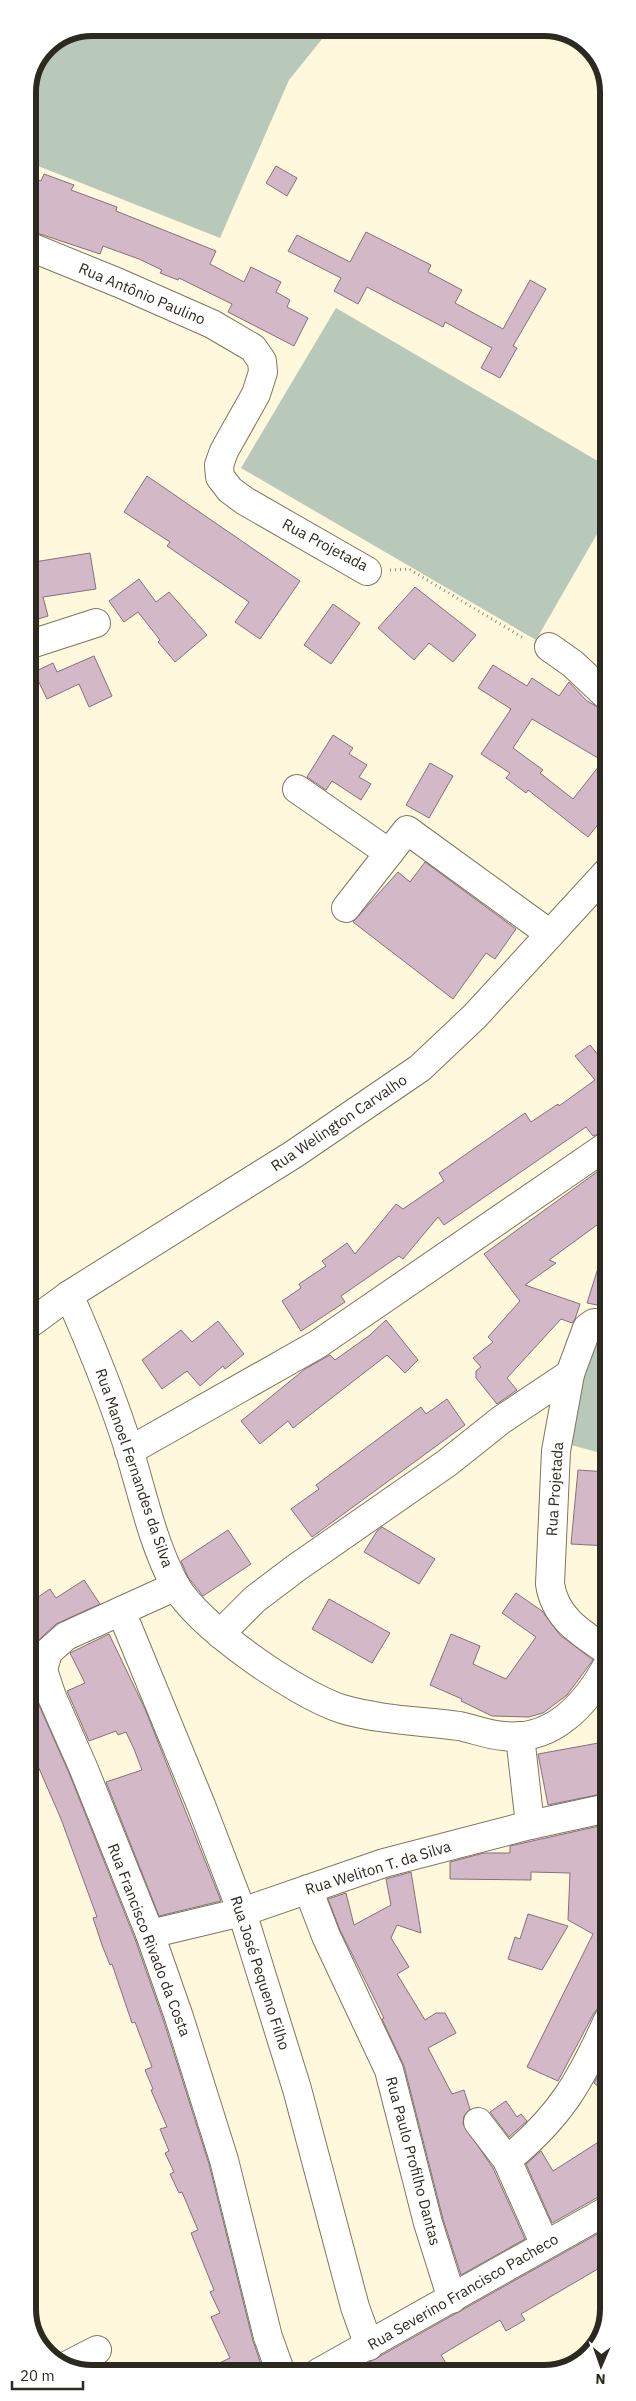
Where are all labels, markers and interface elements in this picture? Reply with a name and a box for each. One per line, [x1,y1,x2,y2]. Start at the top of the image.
street label: Rua Antônio Paulino [76,258,208,329]
street label: Rua Projetada [279,514,371,575]
street label: Rua Welington Carvalho [267,1070,410,1175]
street label: Rua Manoel Fernandes da Silva [91,1366,177,1570]
street label: Rua Projetada [542,1441,567,1537]
street label: Rua Weliton T. da Silva [303,1836,453,1899]
street label: Rua Francisco Rivado da Costa [104,1841,195,2039]
street label: Rua José Pequeno Filho [227,1893,294,2052]
street label: Rua Paulo Profilho Dantas [382,2074,445,2247]
street label: Rua Severino Francisco Pacheco [364,2229,561,2354]
north arrow [576,2341,626,2391]
scale bar [12,2358,84,2390]
text: 20 m [20,2366,55,2385]
text: N [595,2370,606,2388]

